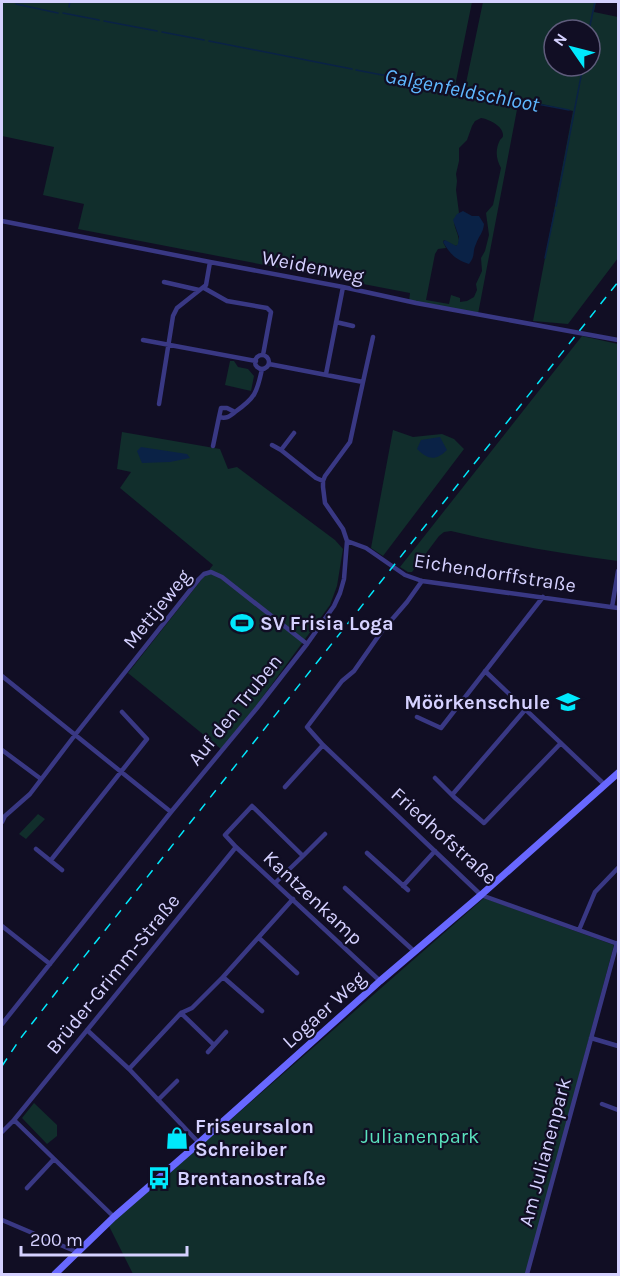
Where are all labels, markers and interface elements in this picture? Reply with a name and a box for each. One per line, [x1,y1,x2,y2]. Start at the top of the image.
north arrow [542,18,602,78]
text: N [549,30,571,50]
water label: Galgenfeldschloot [383,63,542,117]
street label: Weidenweg [260,246,366,288]
street label: Eichendorffstraße [412,549,578,597]
street label: Mettjeweg [118,565,196,653]
sports icon: SV Frisia Loga [229,610,255,636]
place label: SV Frisia Loga [260,612,394,635]
street label: Auf den Truben [183,650,287,770]
school or university icon: Möörkenschule [555,689,581,715]
place label: Möörkenschule [404,691,550,714]
street label: Friedhofstraße [387,783,501,889]
street label: Kantzenkamp [259,846,367,950]
street label: Brüder-Grimm-Straße [41,889,185,1059]
street label: Logaer Weg [278,967,370,1053]
street label: Am Julianenpark [514,1075,576,1229]
place label: Friseursalon Schreiber [195,1115,314,1161]
shop icon: Friseursalon Schreiber [164,1125,190,1151]
park label: Julianenpark [361,1125,479,1148]
bus stop icon: Brentanostraße [146,1165,172,1191]
place label: Brentanostraße [177,1167,326,1190]
scale bar [21,1219,188,1257]
text: 200 m [30,1229,83,1251]

